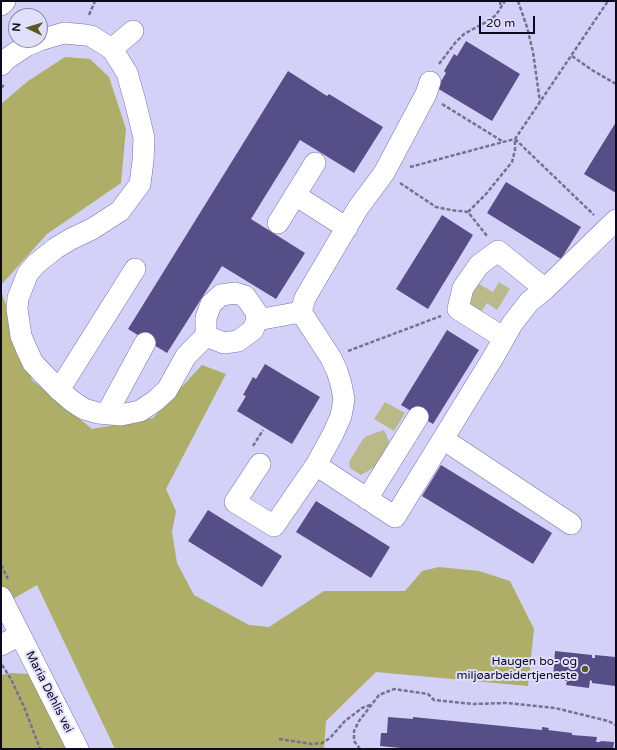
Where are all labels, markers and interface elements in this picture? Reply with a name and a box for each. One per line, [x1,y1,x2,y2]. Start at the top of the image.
north arrow [8,8,48,48]
scale bar [481,8,537,34]
text: 20 m [486,16,515,30]
text: N [10,22,23,32]
street label: Maria Dehlis vei [22,649,76,735]
place label: Haugen bo- og miljøarbeidertjeneste [456,655,577,683]
marker: Haugen bo- og miljøarbeidertjeneste [580,664,590,674]

